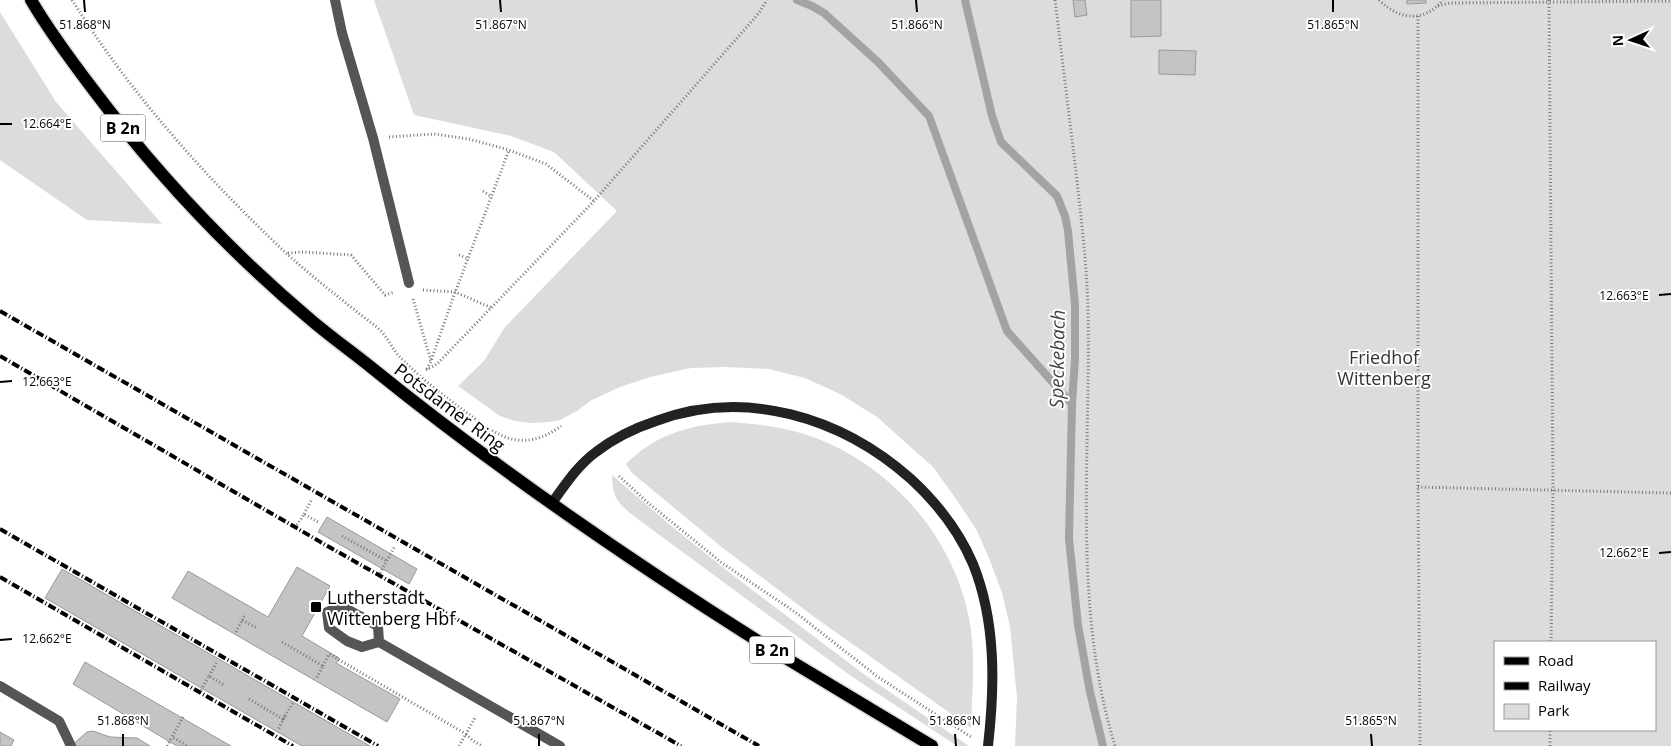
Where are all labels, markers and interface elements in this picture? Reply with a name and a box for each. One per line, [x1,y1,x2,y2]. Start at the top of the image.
north arrow [1606,15,1656,65]
text: 51.868°N [59,16,111,33]
text: 51.867°N [475,16,527,33]
text: 51.866°N [891,16,943,33]
text: 51.865°N [1307,16,1359,33]
text: N [1608,35,1627,47]
text: 12.664°E [22,115,72,132]
road number: B 2n [100,115,146,142]
text: 12.663°E [1599,287,1649,304]
water label: Speckebach [1043,309,1071,409]
park label: Friedhof Wittenberg [1337,345,1431,390]
street label: Potsdamer Ring [390,357,510,457]
text: 12.663°E [22,373,72,390]
text: 12.662°E [1599,544,1649,561]
place label: Lutherstadt Wittenberg Hbf [327,585,456,630]
marker: Lutherstadt Wittenberg Hbf [309,600,323,614]
text: 12.662°E [22,630,72,647]
road number: B 2n [750,636,794,664]
legend [1494,641,1656,731]
text: Road [1538,650,1574,670]
text: Railway [1538,675,1591,695]
text: Park [1538,700,1569,720]
text: 51.868°N [97,712,149,729]
text: 51.867°N [513,712,565,729]
text: 51.866°N [929,712,981,729]
text: 51.865°N [1345,712,1397,729]

